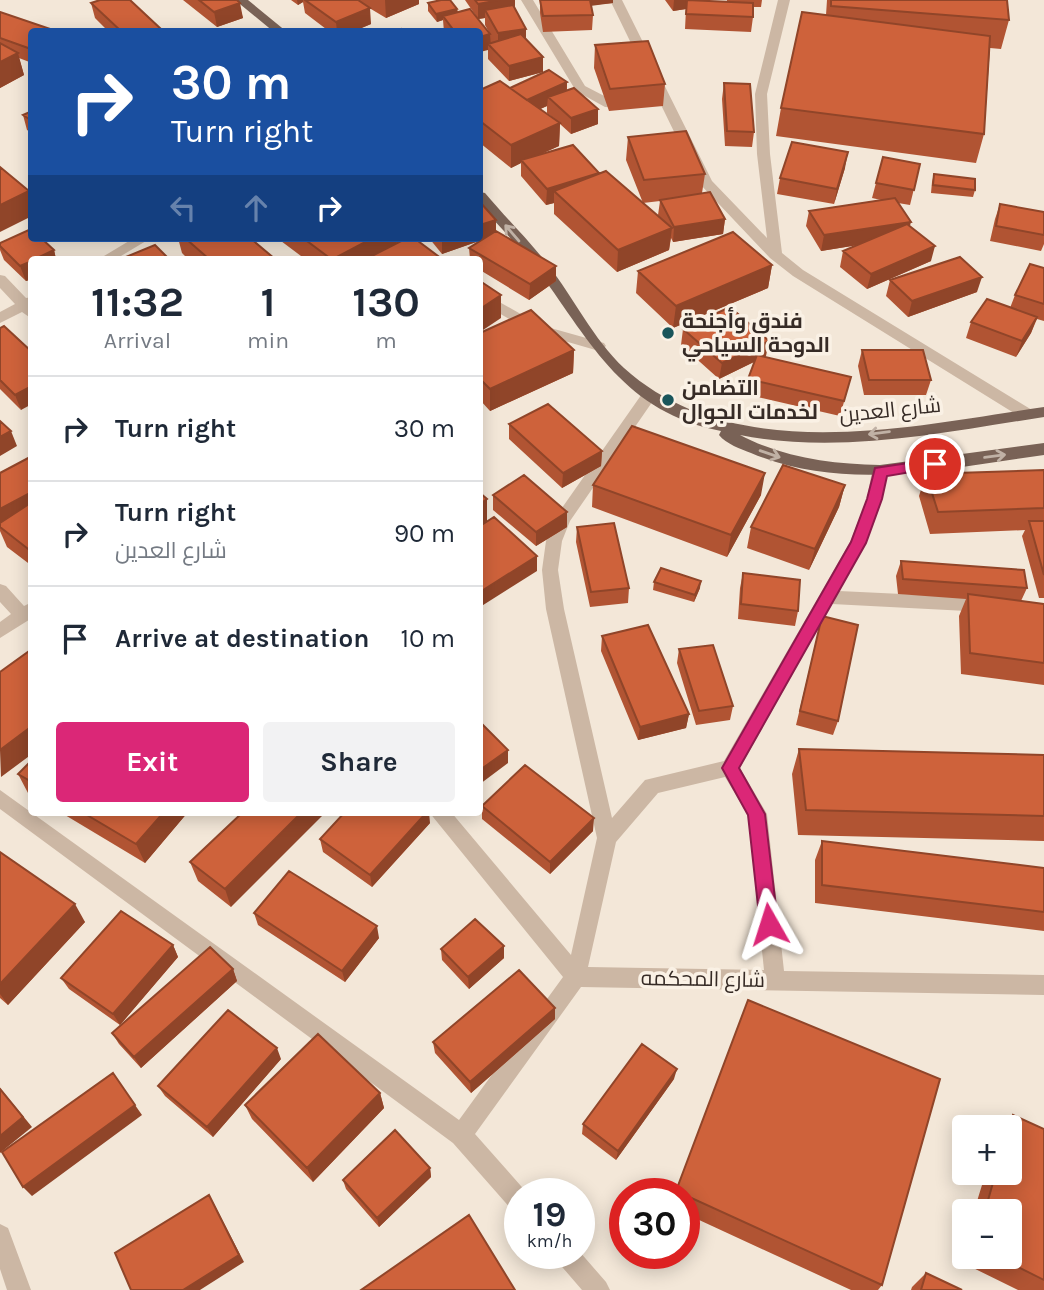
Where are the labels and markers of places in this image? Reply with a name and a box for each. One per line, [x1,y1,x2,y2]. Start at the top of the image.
place label: فندق وأجنحة الدوحة السياحي [682,307,830,362]
marker: فندق وأجنحة الدوحة السياحي [660,325,676,341]
place label: التضامن لخدمات الجوال [682,376,818,425]
marker: التضامن لخدمات الجوال [660,392,676,408]
pin [905,434,965,494]

